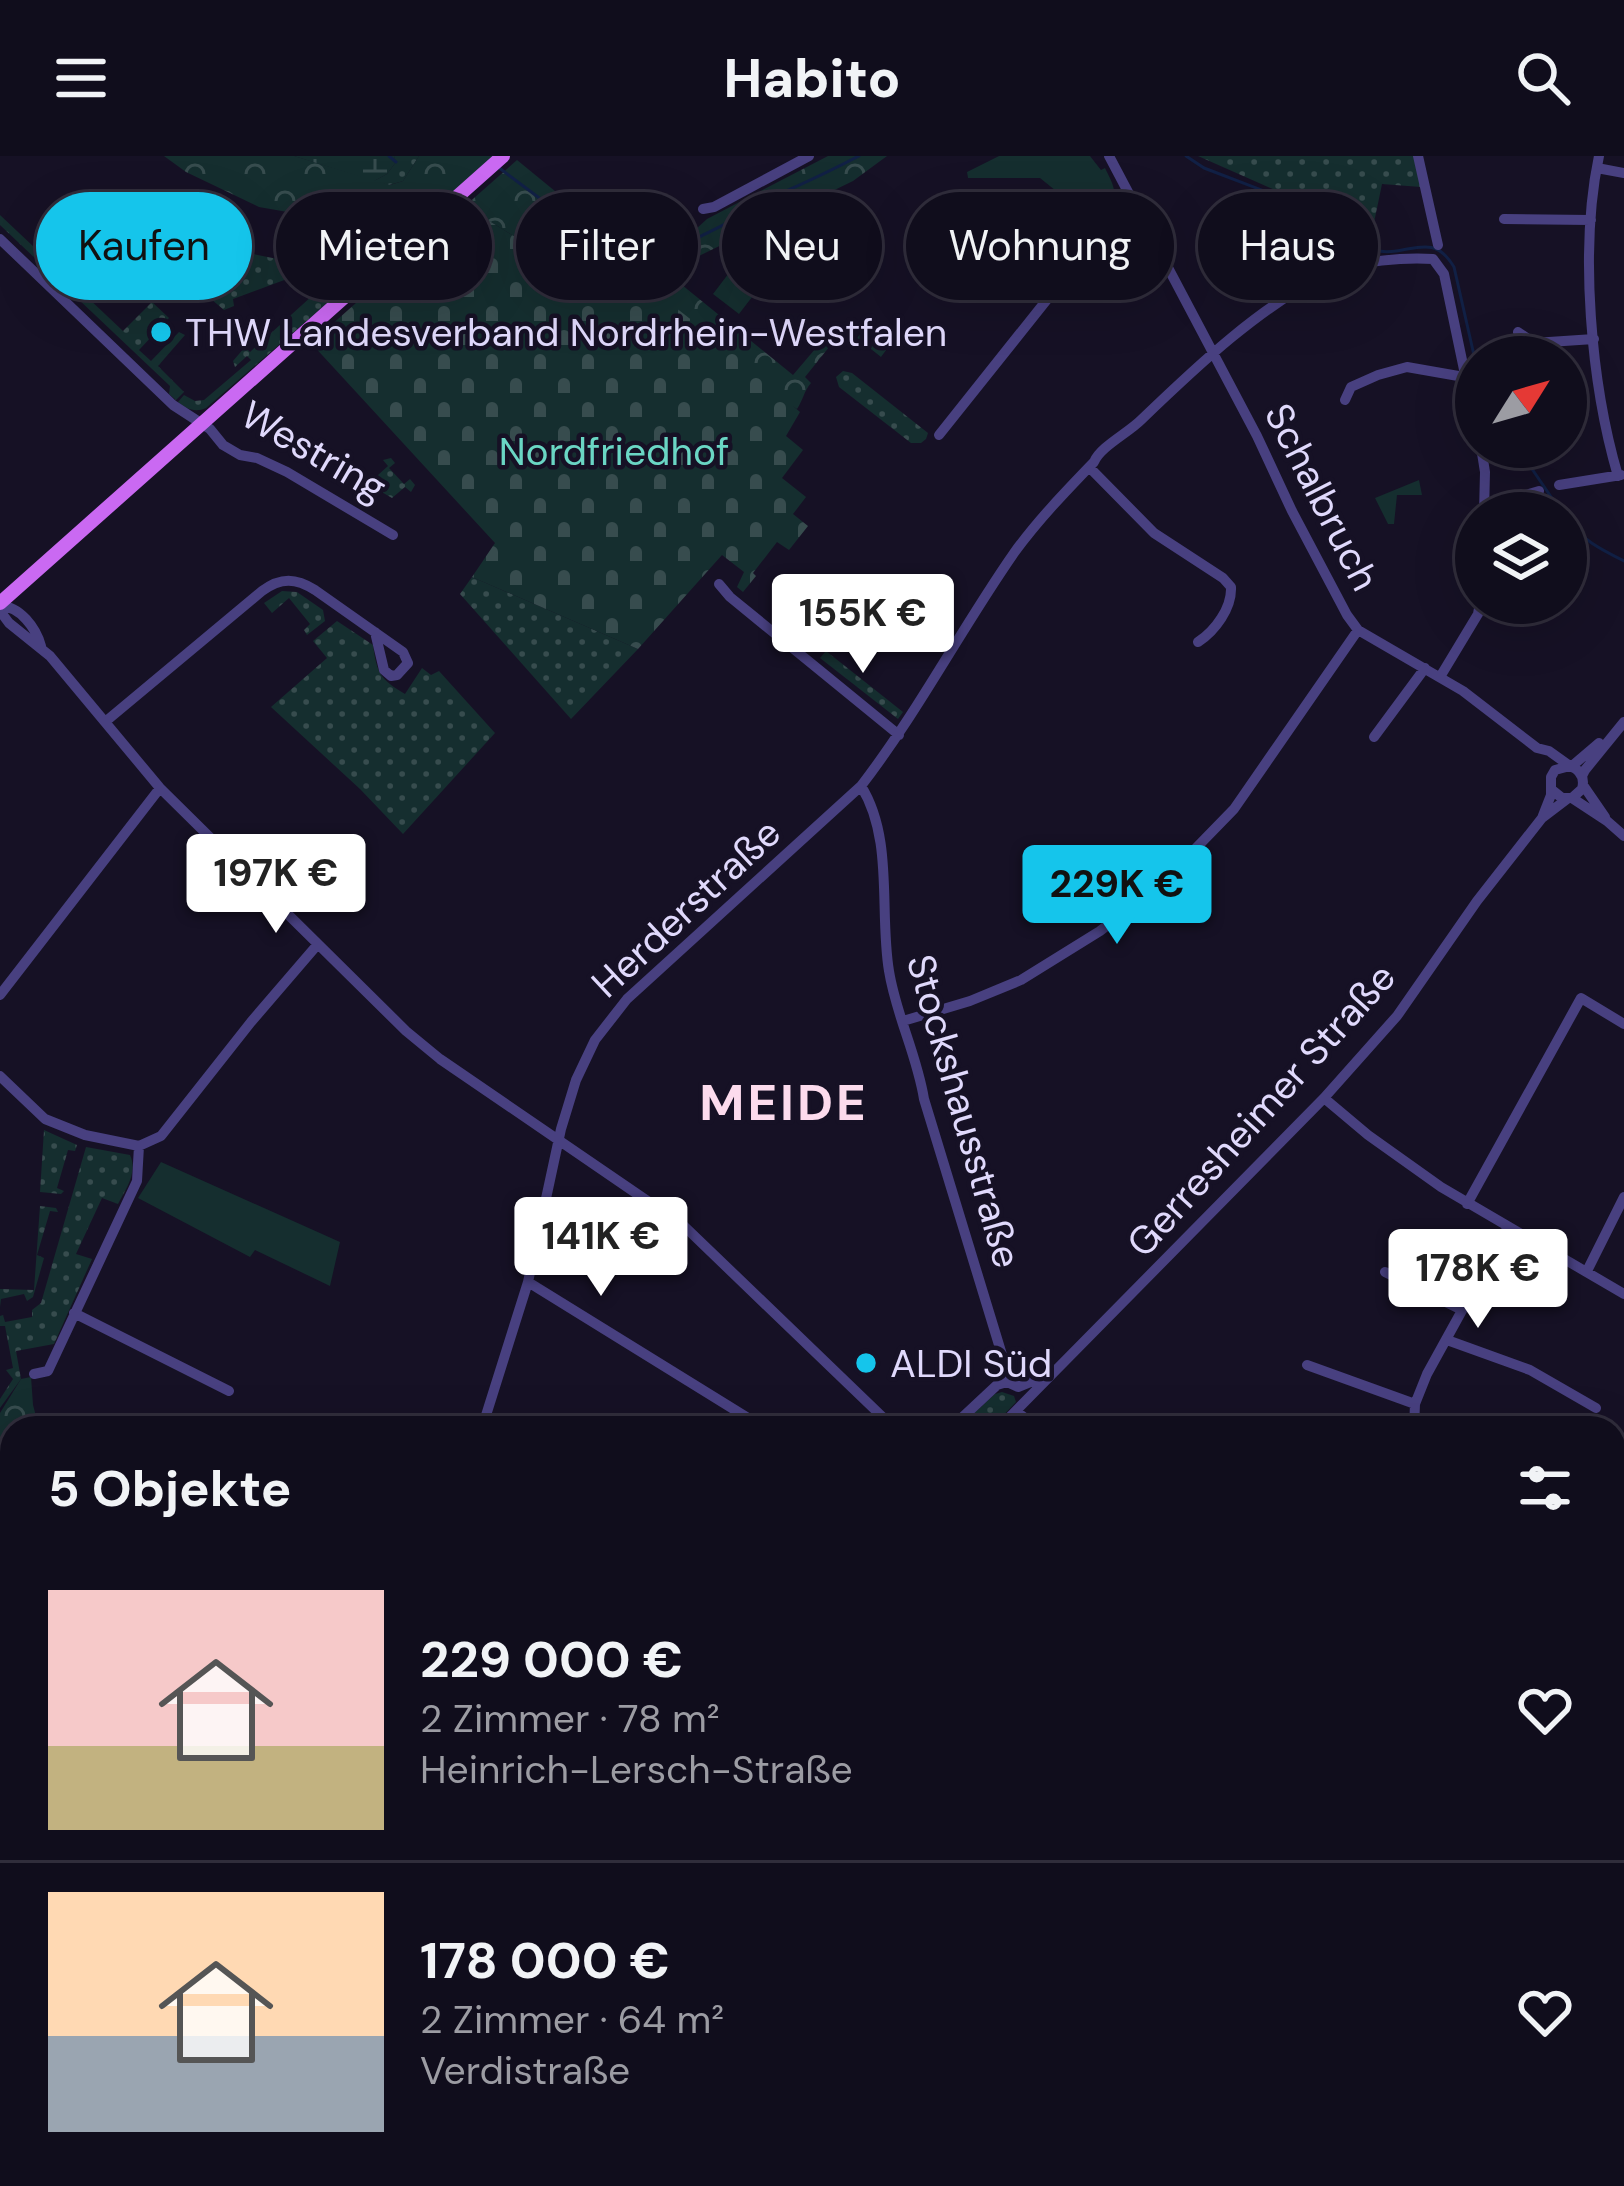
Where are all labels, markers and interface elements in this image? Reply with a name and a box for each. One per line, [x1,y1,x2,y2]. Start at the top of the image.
text: Habito [723,43,901,114]
icon: menu [48,45,114,111]
icon: search [1510,45,1576,111]
chip: Kaufen [36,192,252,300]
chip: Mieten [276,192,492,300]
chip: Filter [516,192,698,300]
chip: Neu [722,192,882,300]
chip: Wohnung [906,192,1174,300]
chip: Haus [1198,192,1378,300]
place label: THW Landesverband Nordrhein-Westfalen [185,307,947,358]
marker: THW Landesverband Nordrhein-Westfalen [148,319,174,345]
north arrow [1455,336,1587,468]
map controls [1455,336,1587,624]
street label: Westring [232,389,396,513]
street label: Schalbruch [1253,395,1391,599]
park label: Nordfriedhof [499,426,729,477]
button: layers [1455,492,1587,624]
pin: 155K € [765,574,961,676]
text: 155K € [799,587,927,638]
street label: Herderstraße [581,807,791,1009]
pin: 197K € [178,834,374,936]
pin: 229K € [1019,845,1215,947]
text: 197K € [214,847,338,898]
text: 229K € [1049,858,1185,909]
street label: Stockshausstraße [895,948,1033,1274]
street label: Gerresheimer Straße [1116,952,1406,1268]
district label: MEIDE [699,1069,869,1136]
pin: 141K € [503,1197,699,1299]
text: 141K € [541,1210,661,1261]
pin: 178K € [1380,1229,1576,1331]
text: 178K € [1416,1242,1541,1293]
place label: ALDI Süd [890,1338,1052,1389]
marker: ALDI Süd [853,1350,879,1376]
text: 5 Objekte [48,1455,291,1522]
icon: filters [1512,1455,1578,1521]
text: 229 000 € [420,1626,683,1693]
icon: home [144,1638,288,1782]
icon: heart [1512,1677,1578,1743]
text: 2 Zimmer · 78 m² [420,1693,720,1744]
text: Heinrich-Lersch-Straße [420,1744,853,1795]
text: 178 000 € [420,1927,670,1994]
icon: home [144,1940,288,2084]
icon: heart [1512,1979,1578,2045]
text: 2 Zimmer · 64 m² [420,1994,724,2045]
text: Verdistraße [420,2045,630,2096]

